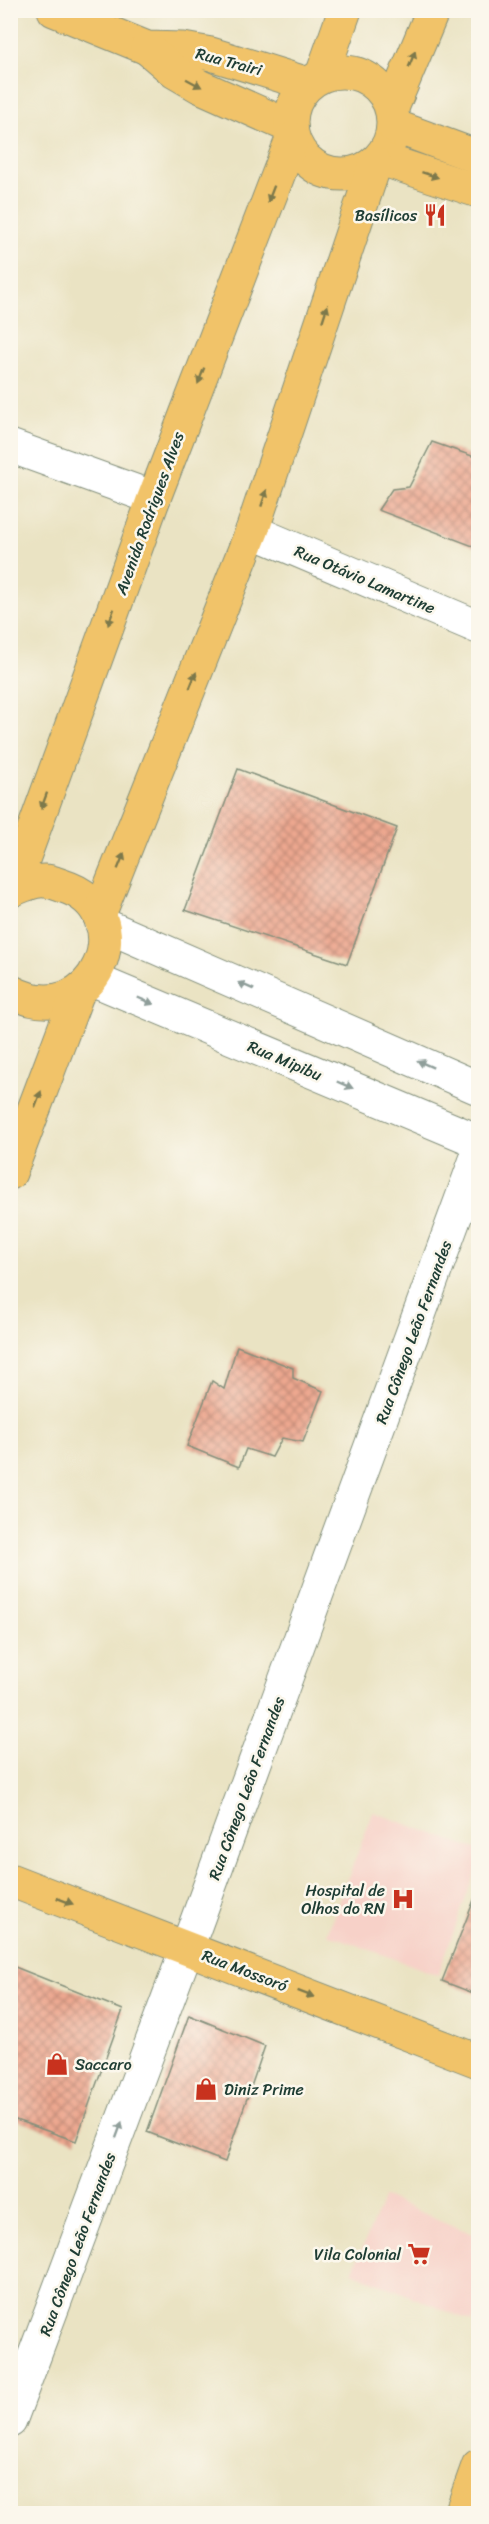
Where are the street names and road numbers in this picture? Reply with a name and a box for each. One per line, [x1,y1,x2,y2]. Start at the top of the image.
street label: Rua Trairi [193,39,266,84]
street label: Avenida Rodrigues Alves [106,427,193,600]
street label: Rua Otávio Lamartine [290,537,440,622]
street label: Rua Mipibu [243,1032,327,1089]
street label: Rua Cônego Leão Fernandes [367,1236,460,1428]
street label: Rua Cônego Leão Fernandes [200,1692,293,1884]
street label: Rua Mossoró [198,1941,293,2000]
street label: Rua Cônego Leão Fernandes [31,2148,124,2340]

